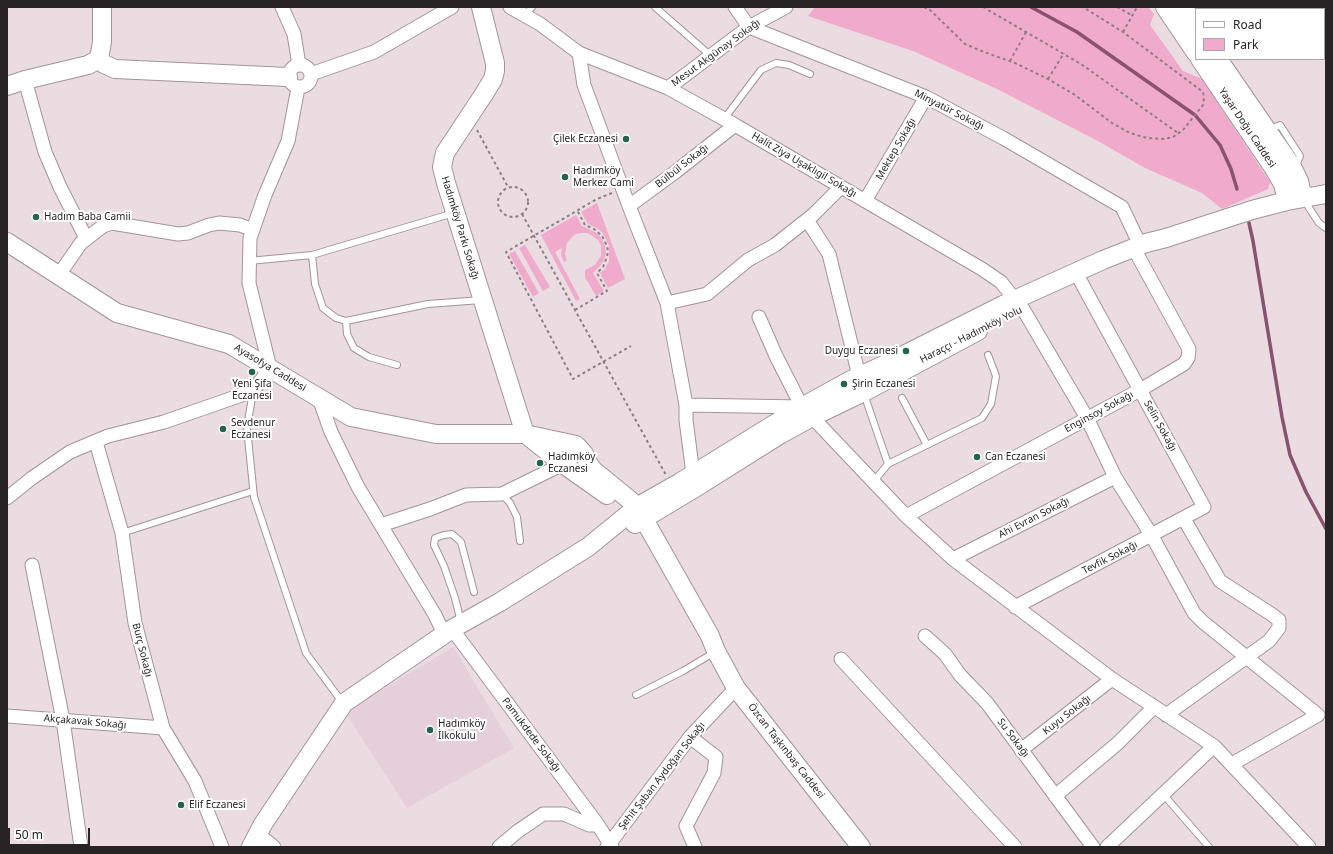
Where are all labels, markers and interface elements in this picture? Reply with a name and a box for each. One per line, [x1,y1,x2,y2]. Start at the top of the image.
legend [1195,8,1325,60]
text: Road [1233,16,1262,33]
street label: Mesut Akgünay Sokağı [669,17,763,89]
text: Park [1233,36,1258,53]
street label: Yaşar Doğu Caddesi [1216,86,1278,170]
street label: Minyatür Sokağı [912,87,986,133]
street label: Mektep Sokağı [873,116,919,182]
street label: Halit Ziya Uşaklıgil Sokağı [749,130,859,200]
place label: Çilek Eczanesi [553,133,618,145]
marker: Çilek Eczanesi [621,134,631,144]
street label: Bülbül Sokağı [653,142,711,190]
place label: Hadımköy Merkez Cami [573,165,634,188]
marker: Hadımköy Merkez Cami [560,172,570,182]
street label: Hadımköy Parkı Sokağı [439,175,481,281]
place label: Hadım Baba Camii [44,211,131,223]
marker: Hadım Baba Camii [31,212,41,222]
street label: Haraççı - Hadımköy Yolu [918,304,1024,366]
street label: Ayasofya Caddesi [232,342,308,394]
place label: Duygu Eczanesi [825,345,898,357]
marker: Duygu Eczanesi [901,346,911,356]
marker: Yeni Şifa Eczanesi [247,367,257,377]
place label: Yeni Şifa Eczanesi [232,378,272,402]
place label: Şirin Eczanesi [852,378,915,390]
marker: Şirin Eczanesi [839,379,849,389]
street label: Enginsoy Sokağı [1063,389,1135,435]
street label: Selin Sokağı [1141,398,1179,454]
place label: Sevdenur Eczanesi [231,417,275,440]
marker: Sevdenur Eczanesi [218,424,228,434]
place label: Hadımköy Eczanesi [548,451,595,474]
place label: Can Eczanesi [985,451,1046,463]
marker: Can Eczanesi [972,452,982,462]
marker: Hadımköy Eczanesi [535,458,545,468]
street label: Ahi Evran Sokağı [997,495,1071,541]
street label: Tevfik Sokağı [1080,539,1140,577]
street label: Burç Sokağı [129,622,155,678]
street label: Kuyu Sokağı [1041,693,1093,737]
street label: Pamukdede Sokağı [499,695,563,775]
street label: Özcan Taşkınbaş Caddesi [745,701,827,801]
street label: Akçakavak Sokağı [43,712,127,732]
street label: Su Sokağı [995,716,1031,760]
place label: Hadımköy İlkokulu [438,718,485,742]
street label: Şehit Şaban Aydoğan Sokağı [616,720,708,832]
marker: Hadımköy İlkokulu [425,725,435,735]
place label: Elif Eczanesi [189,799,246,811]
marker: Elif Eczanesi [176,800,186,810]
scale bar [10,820,92,846]
text: 50 m [15,826,43,843]

